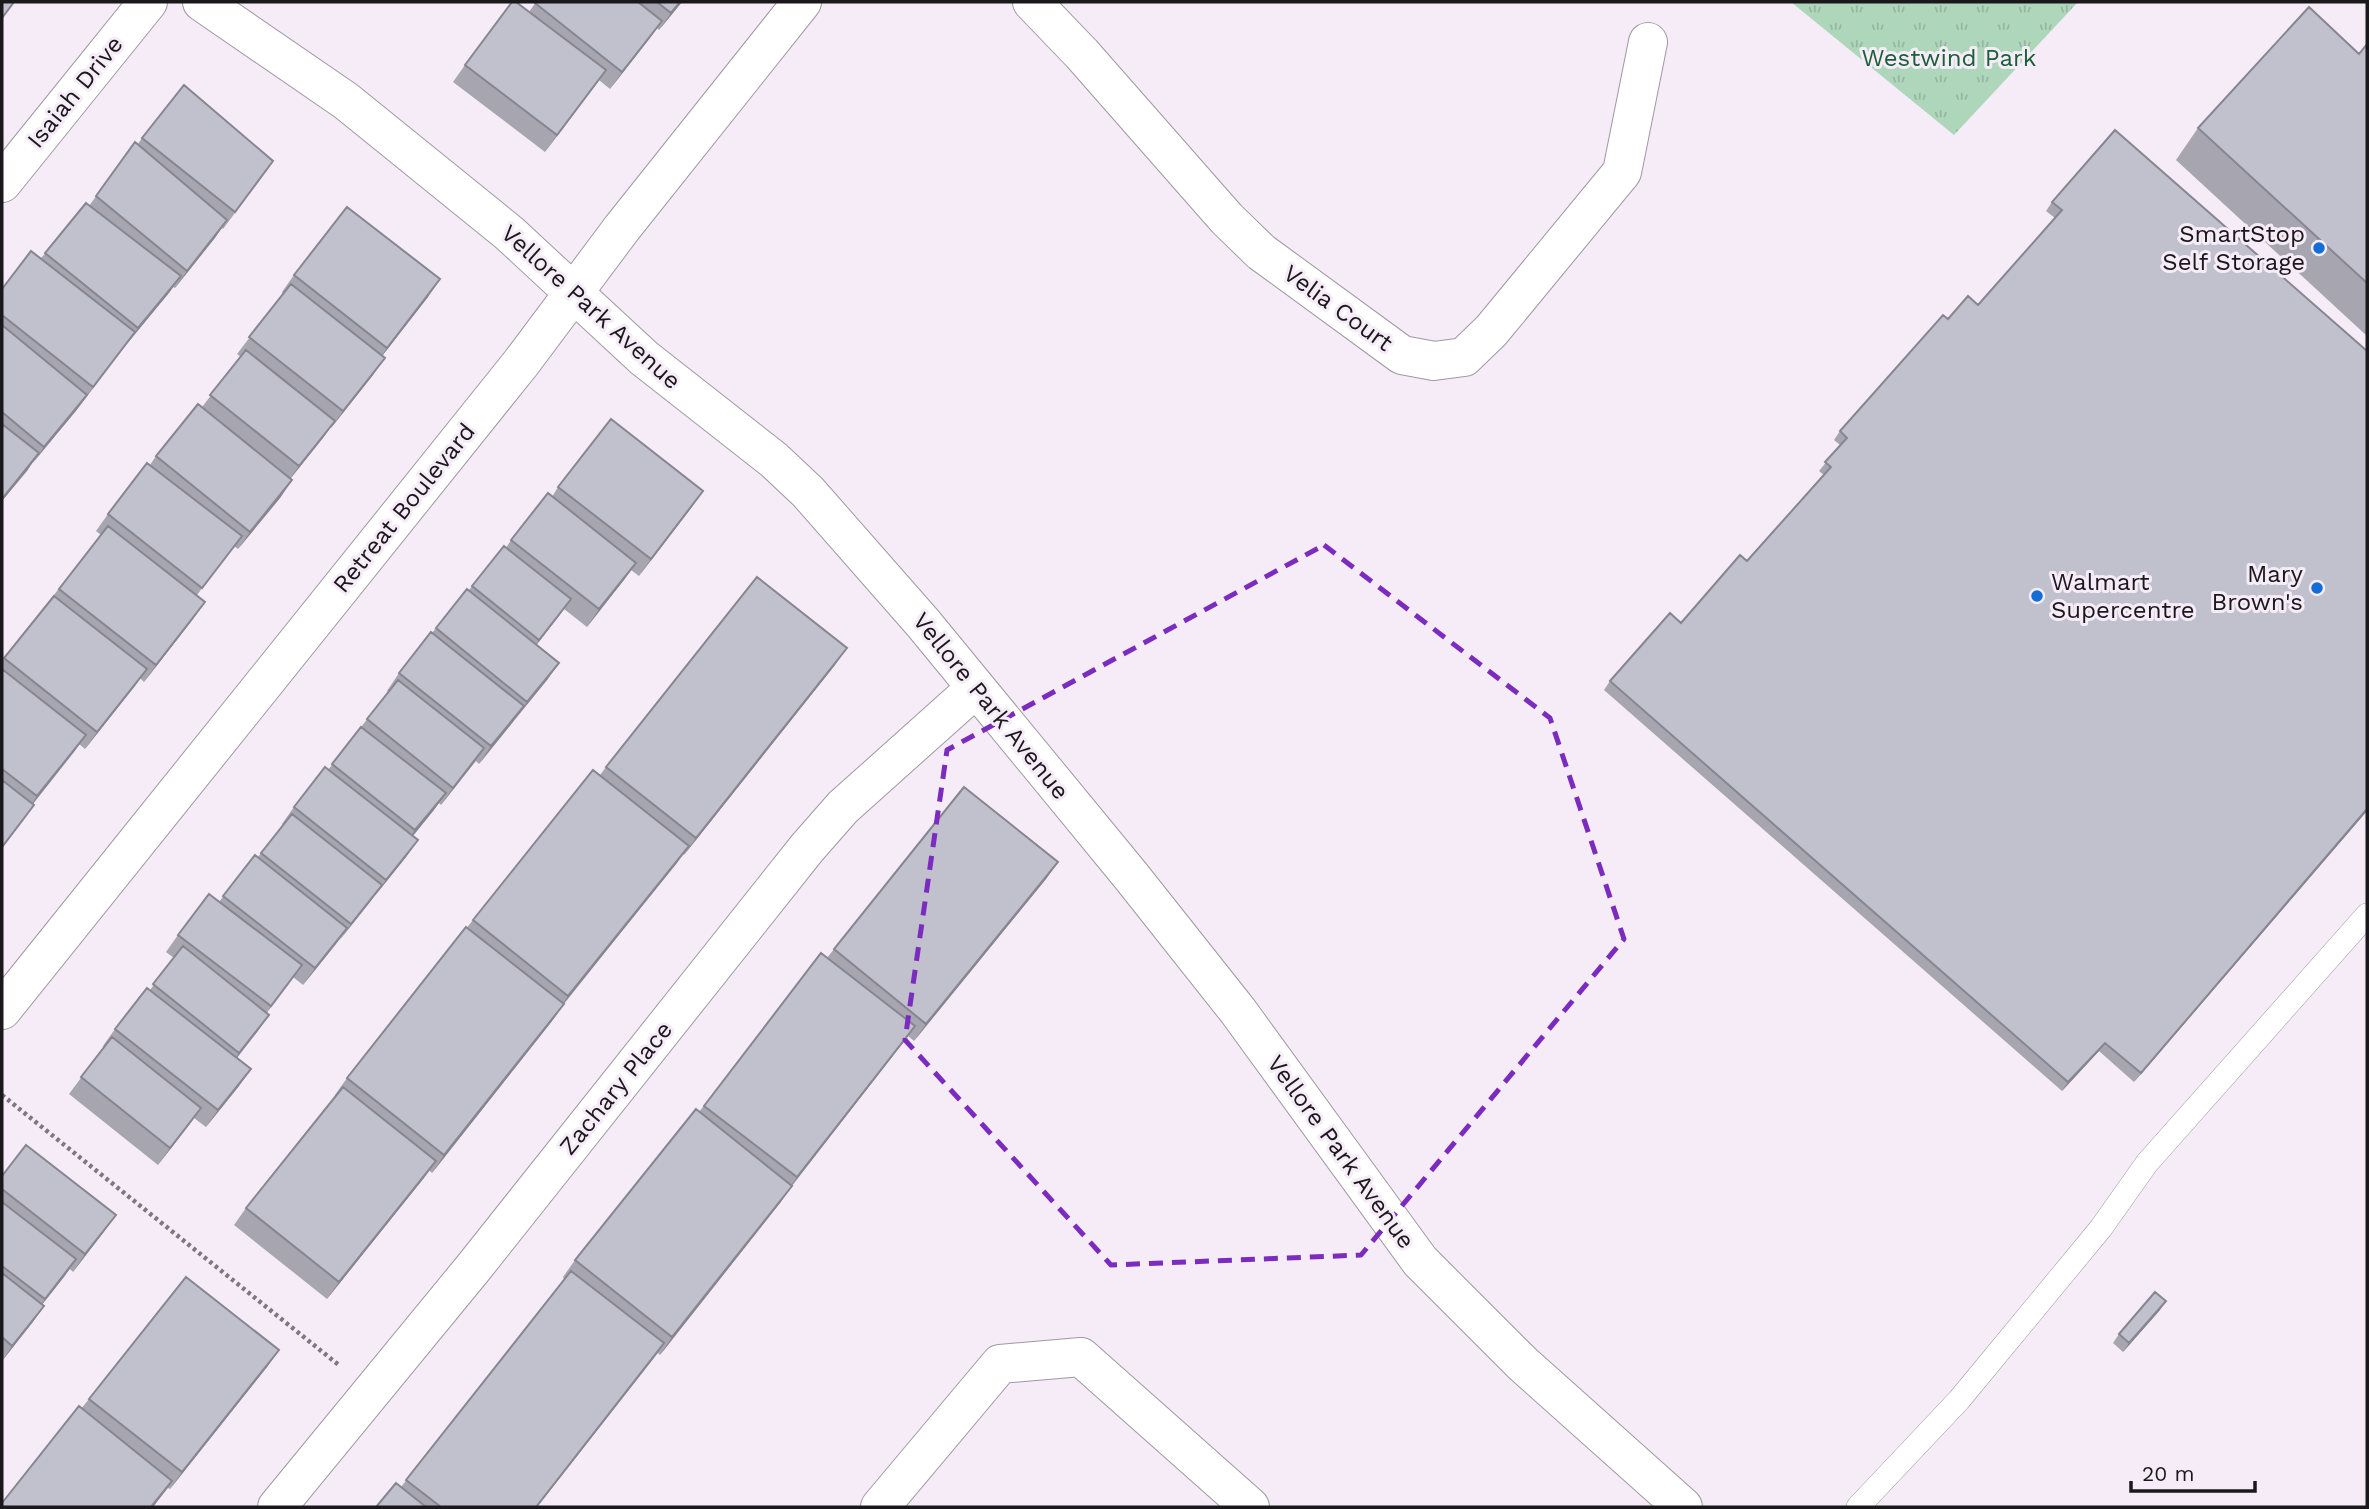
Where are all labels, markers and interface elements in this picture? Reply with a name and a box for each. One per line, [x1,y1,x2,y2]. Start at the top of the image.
street label: Isaiah Drive [21,30,129,154]
park label: Westwind Park [1862,44,2037,72]
street label: Vellore Park Avenue [495,219,687,395]
place label: SmartStop Self Storage [2162,220,2305,276]
marker: SmartStop Self Storage [2311,240,2327,256]
street label: Velia Court [1278,259,1398,357]
street label: Retreat Boulevard [327,418,481,598]
place label: Mary Brown's [2212,560,2304,616]
place label: Walmart Supercentre [2051,568,2195,624]
marker: Mary Brown's [2309,580,2325,596]
marker: Walmart Supercentre [2029,588,2045,604]
street label: Vellore Park Avenue [907,607,1075,805]
street label: Zachary Place [554,1016,678,1160]
street label: Vellore Park Avenue [1261,1050,1421,1254]
scale bar [2131,1450,2255,1494]
text: 20 m [2142,1461,2194,1486]

